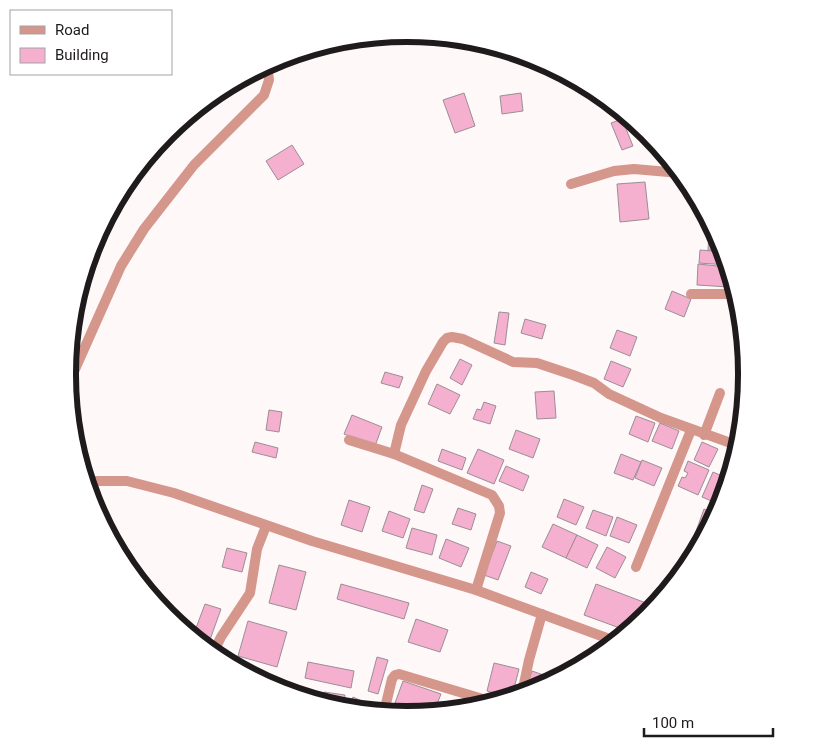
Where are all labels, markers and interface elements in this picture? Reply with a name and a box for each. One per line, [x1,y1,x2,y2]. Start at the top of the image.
legend [10,10,172,75]
text: Road [55,21,89,39]
text: Building [55,46,109,64]
scale bar [644,706,773,738]
text: 100 m [652,714,694,732]

